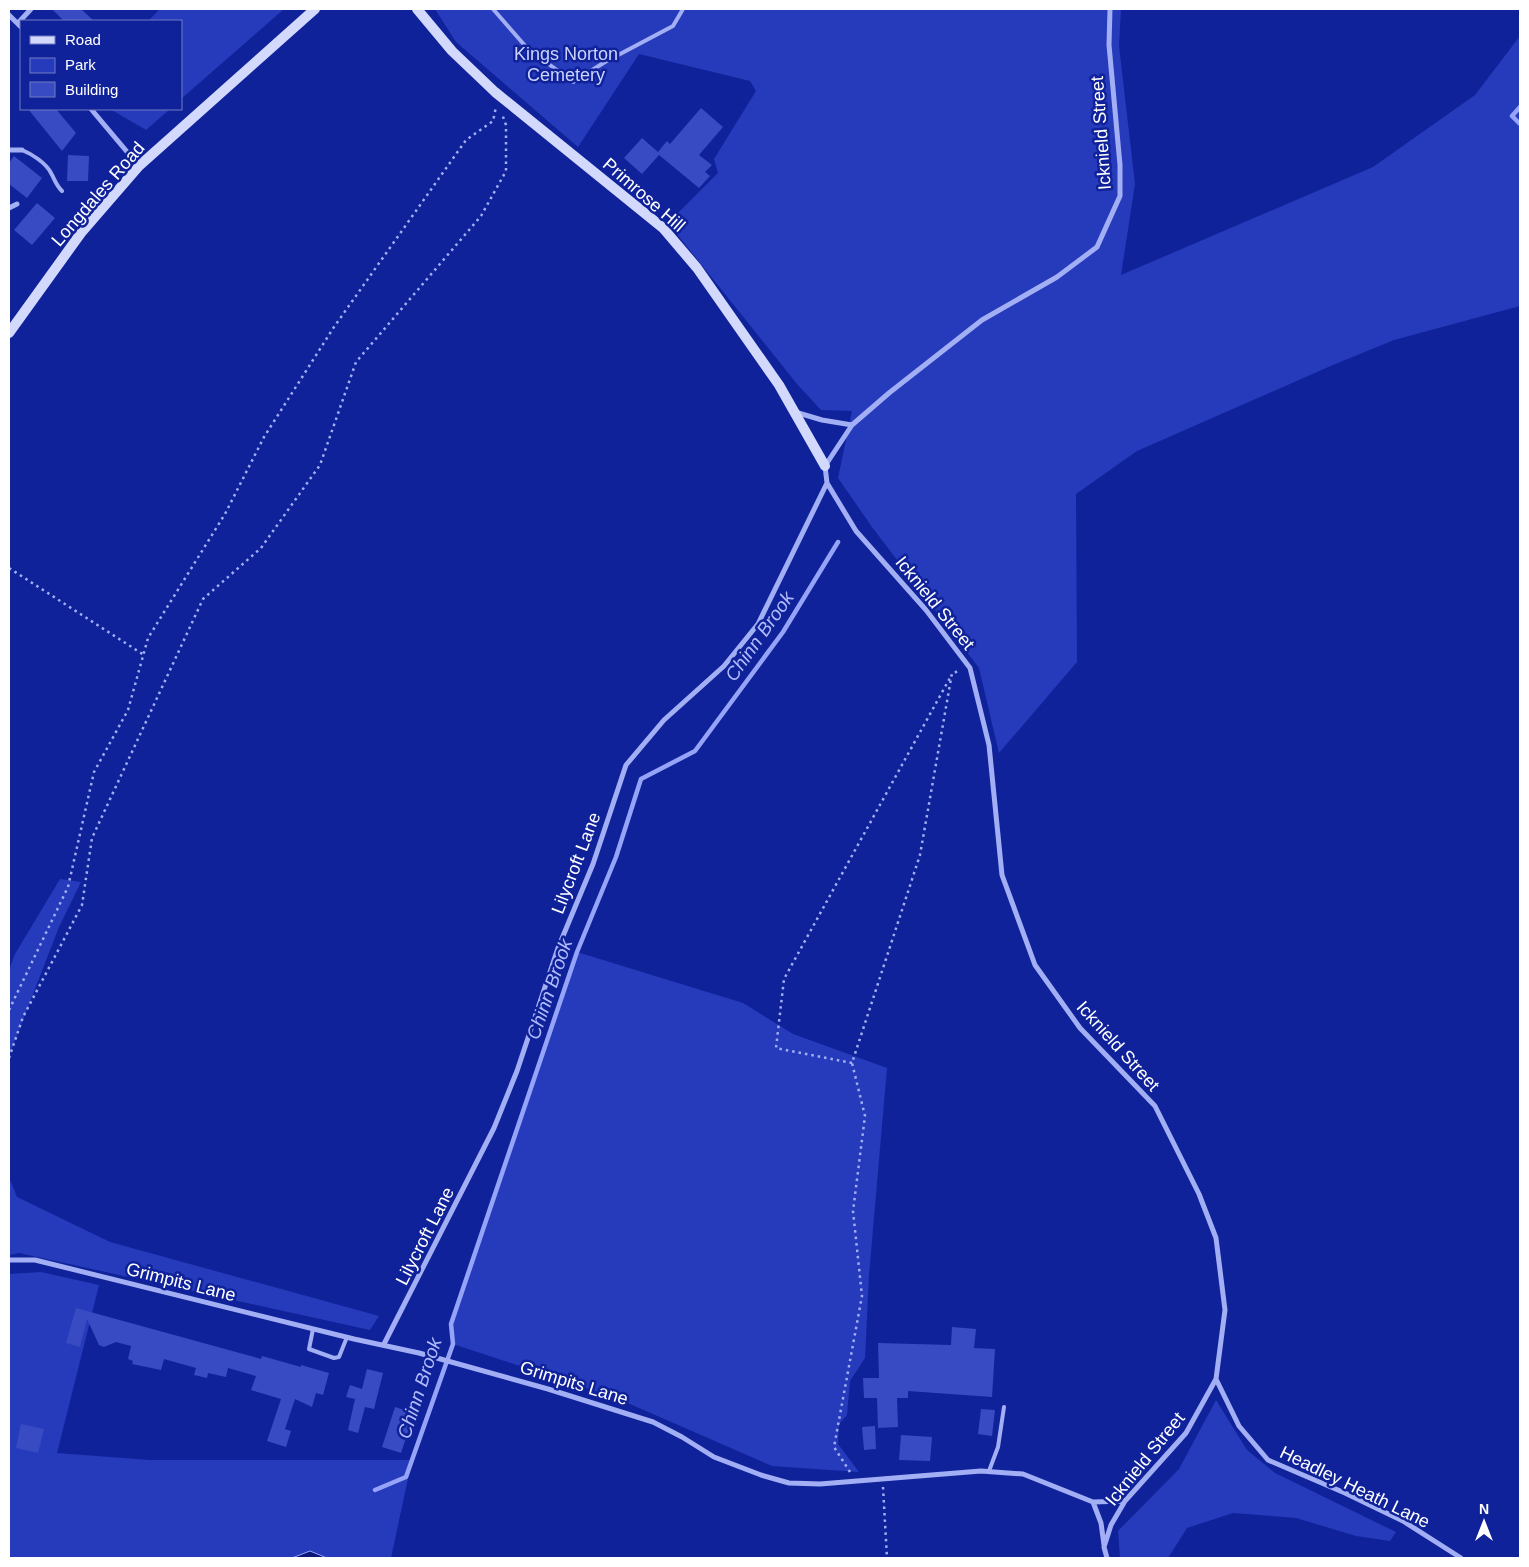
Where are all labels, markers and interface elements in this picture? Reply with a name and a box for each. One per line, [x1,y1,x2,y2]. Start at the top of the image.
legend [20,20,182,110]
text: Road [65,31,101,48]
park label: Kings Norton Cemetery [514,44,618,85]
text: Park [65,56,96,73]
street label: Icknield Street [1087,75,1115,191]
text: Building [65,81,118,98]
street label: Longdales Road [47,138,149,250]
street label: Primrose Hill [599,154,689,236]
street label: Icknield Street [891,552,979,654]
water label: Chinn Brook [721,586,799,685]
street label: Lilycroft Lane [547,809,605,917]
water label: Chinn Brook [523,935,577,1042]
street label: Icknield Street [1072,997,1164,1095]
street label: Lilycroft Lane [392,1184,458,1288]
street label: Grimpits Lane [124,1259,238,1305]
water label: Chinn Brook [393,1334,446,1441]
street label: Grimpits Lane [518,1357,630,1409]
street label: Icknield Street [1101,1408,1189,1510]
street label: Headley Heath Lane [1277,1442,1433,1532]
north arrow [1459,1497,1509,1547]
text: N [1479,1501,1489,1517]

